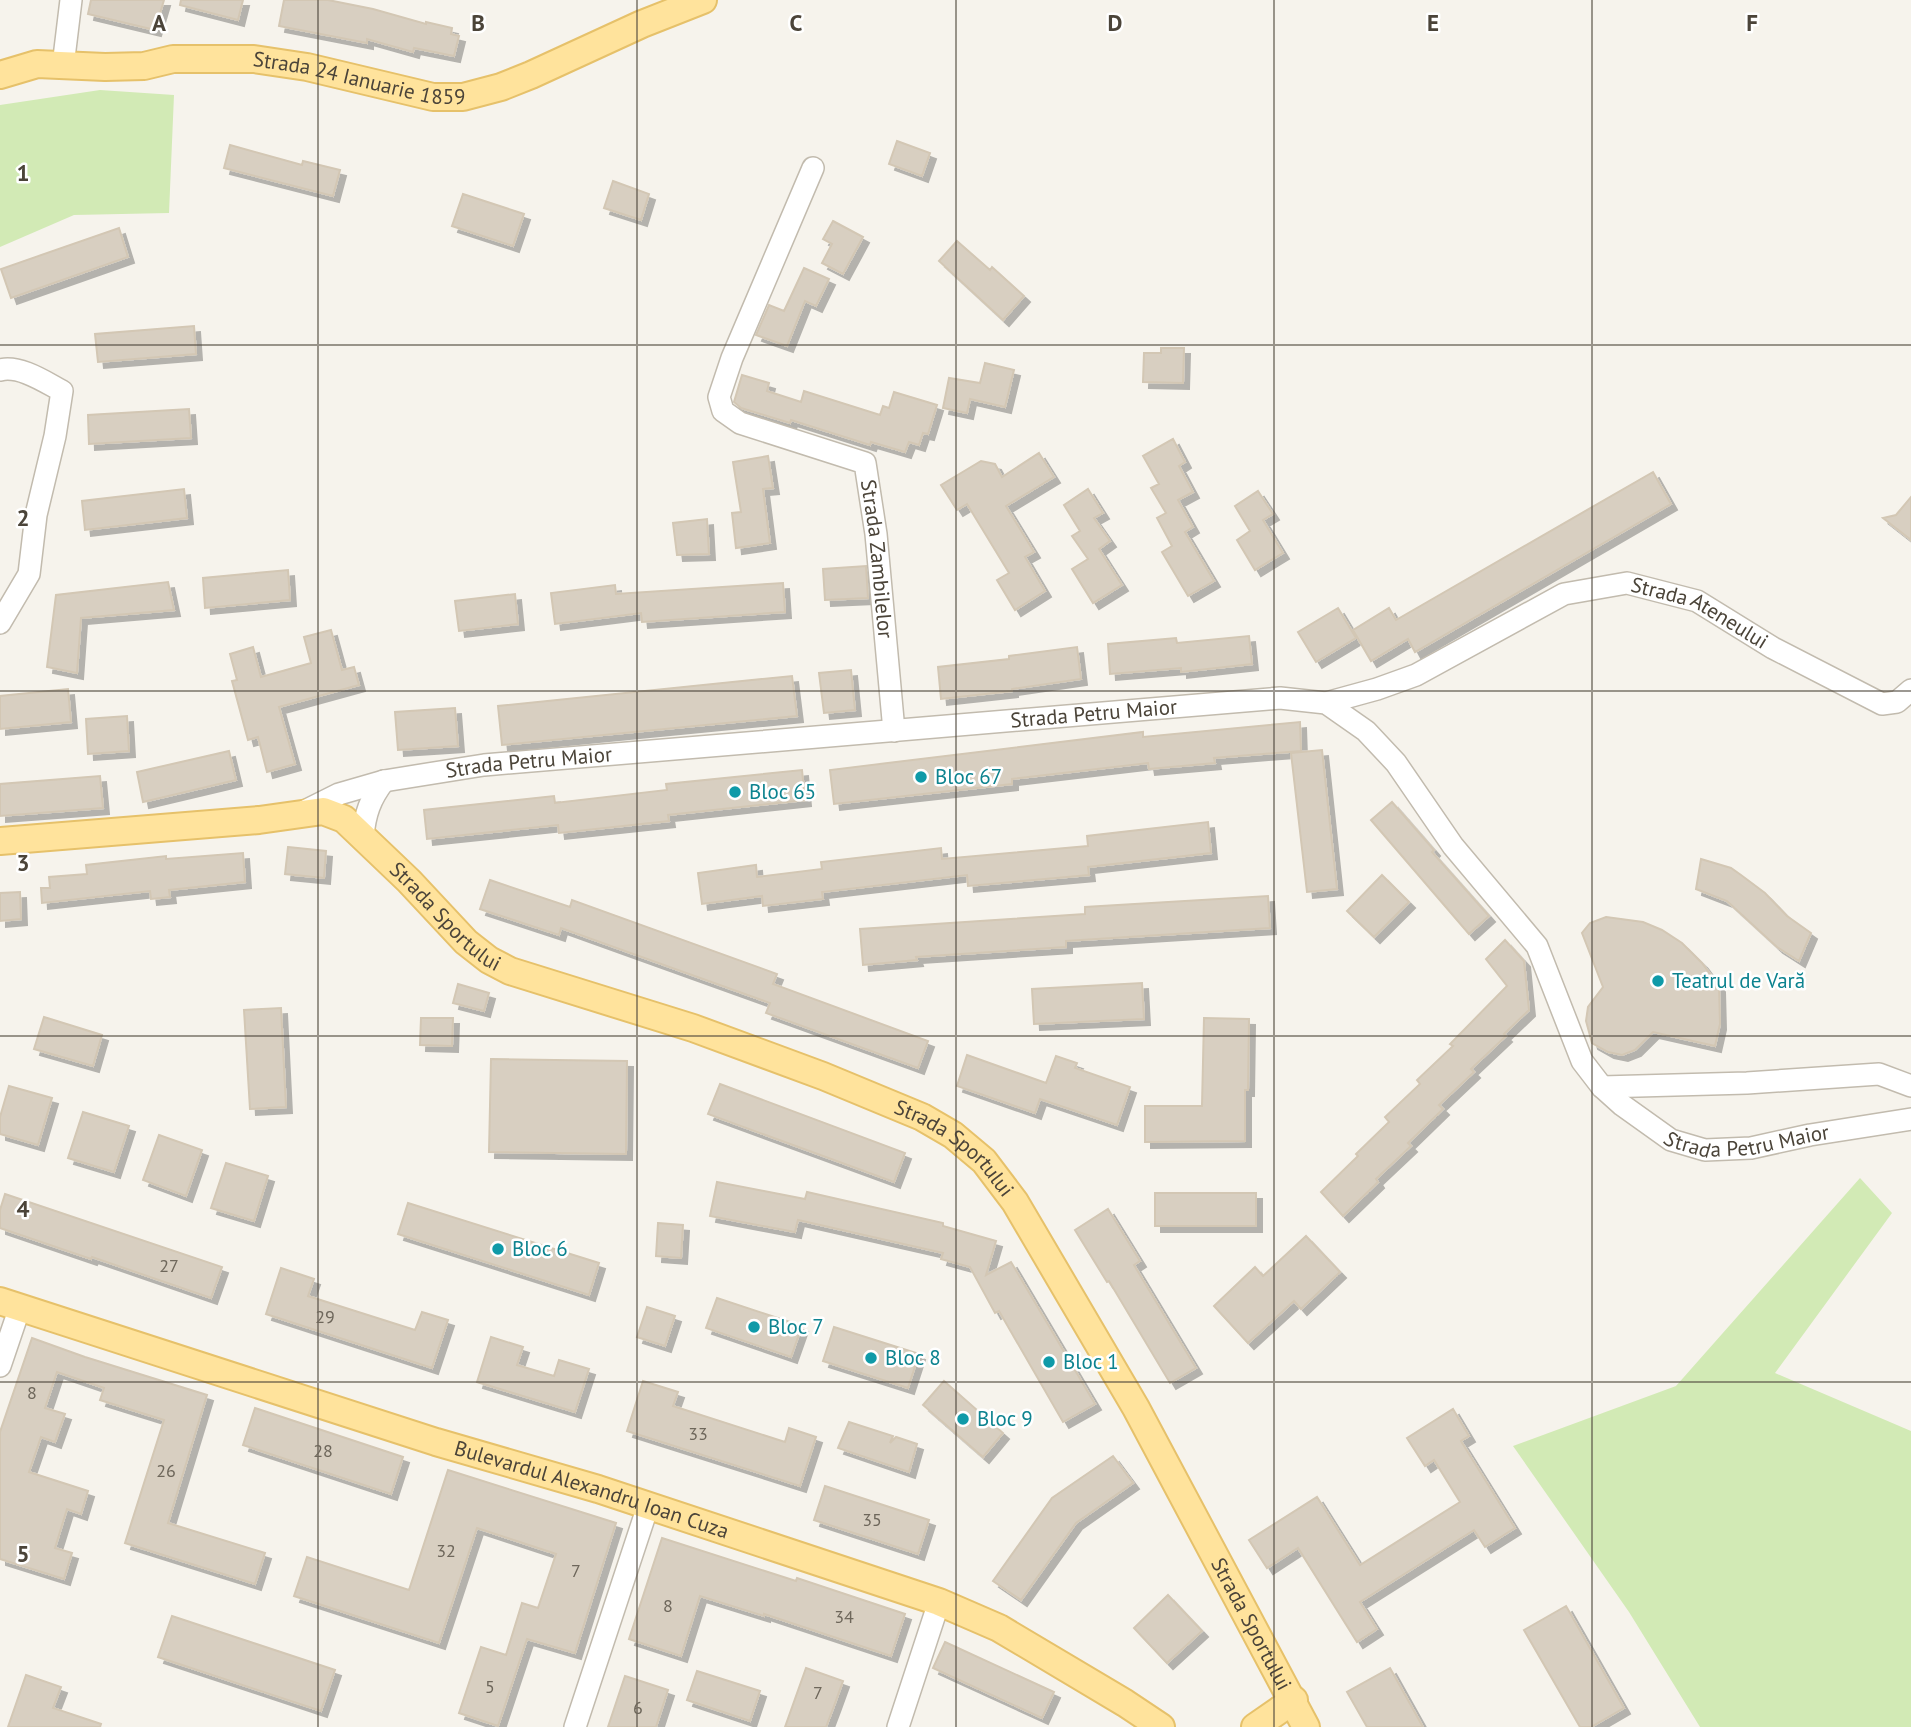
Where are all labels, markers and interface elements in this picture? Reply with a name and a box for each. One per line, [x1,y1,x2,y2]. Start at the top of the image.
text: A [152,8,166,37]
text: B [471,8,485,37]
text: C [790,8,803,37]
text: D [1108,8,1122,37]
text: E [1427,8,1439,37]
text: F [1746,8,1758,37]
street label: Strada 24 Ianuarie 1859 [251,45,466,110]
text: 1 [16,158,30,187]
street label: Strada Zambilelor [855,478,899,639]
text: 2 [16,503,30,532]
street label: Strada Ateneului [1628,571,1773,655]
street label: Strada Petru Maior [1009,693,1178,734]
street label: Strada Petru Maior [444,740,613,784]
place label: Bloc 67 [935,763,1002,790]
marker: Bloc 67 [913,769,929,785]
place label: Bloc 65 [749,778,816,805]
marker: Bloc 65 [727,784,743,800]
text: 3 [16,848,30,877]
street label: Strada Sportului [384,856,506,977]
place label: Teatrul de Vară [1672,967,1805,994]
marker: Teatrul de Vară [1650,973,1666,989]
street label: Strada Sportului [890,1093,1020,1202]
street label: Strada Petru Maior [1658,1118,1831,1164]
text: 4 [16,1194,30,1223]
place label: Bloc 6 [512,1235,568,1262]
marker: Bloc 6 [490,1241,506,1257]
house number: 27 [159,1254,179,1277]
house number: 29 [315,1305,335,1328]
place label: Bloc 7 [768,1313,824,1340]
marker: Bloc 7 [746,1319,762,1335]
place label: Bloc 8 [885,1344,941,1371]
place label: Bloc 1 [1063,1348,1119,1375]
marker: Bloc 8 [863,1350,879,1366]
marker: Bloc 1 [1041,1354,1057,1370]
house number: 8 [27,1381,37,1404]
place label: Bloc 9 [977,1405,1033,1432]
marker: Bloc 9 [955,1411,971,1427]
house number: 33 [688,1422,708,1445]
street label: Bulevardul Alexandru Ioan Cuza [451,1434,732,1544]
house number: 28 [313,1439,333,1462]
house number: 26 [156,1459,176,1482]
house number: 35 [862,1508,882,1531]
text: 5 [16,1539,30,1568]
house number: 32 [436,1539,456,1562]
street label: Strada Sportului [1205,1553,1298,1695]
house number: 7 [571,1559,581,1582]
house number: 8 [663,1594,673,1617]
house number: 34 [834,1605,854,1628]
house number: 5 [485,1675,495,1698]
house number: 7 [813,1681,823,1704]
house number: 6 [633,1696,643,1719]

